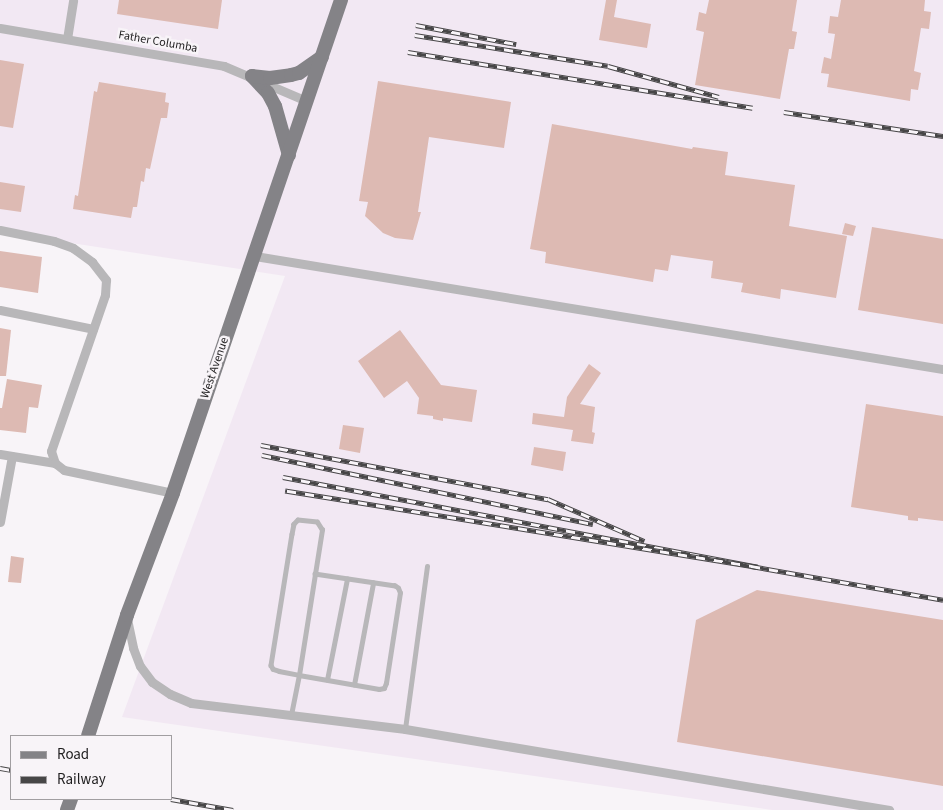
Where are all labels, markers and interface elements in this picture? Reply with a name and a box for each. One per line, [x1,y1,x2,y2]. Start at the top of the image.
street label: Father Columba [117,28,199,56]
street label: West Avenue [198,336,232,400]
legend [10,735,172,800]
text: Road [57,744,89,765]
text: Railway [57,769,106,790]

